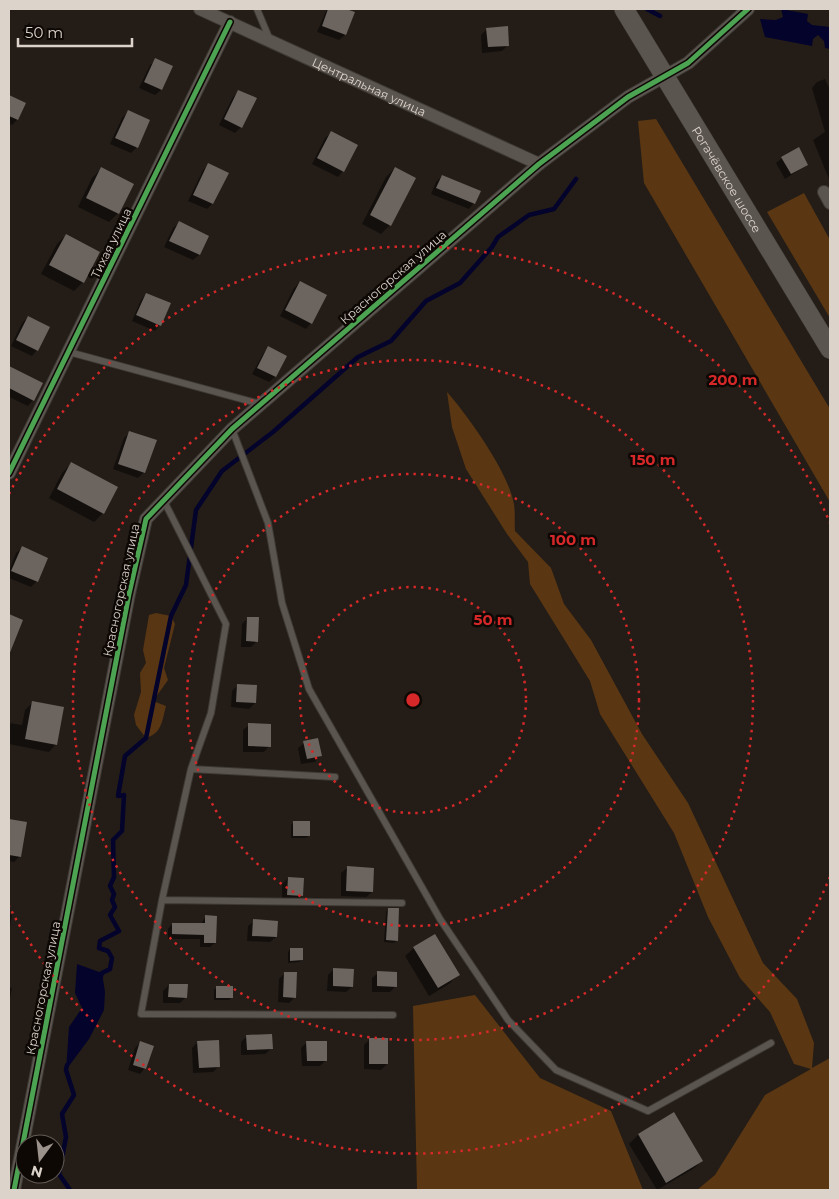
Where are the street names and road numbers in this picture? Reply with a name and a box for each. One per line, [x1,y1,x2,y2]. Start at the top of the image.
street label: Центральная улица [310,54,428,119]
street label: Рогачёвское шоссе [689,123,765,235]
street label: Тихая улица [88,205,134,281]
street label: Красногорская улица [337,227,449,327]
street label: Красногорская улица [100,522,142,658]
street label: Красногорская улица [23,920,63,1056]

